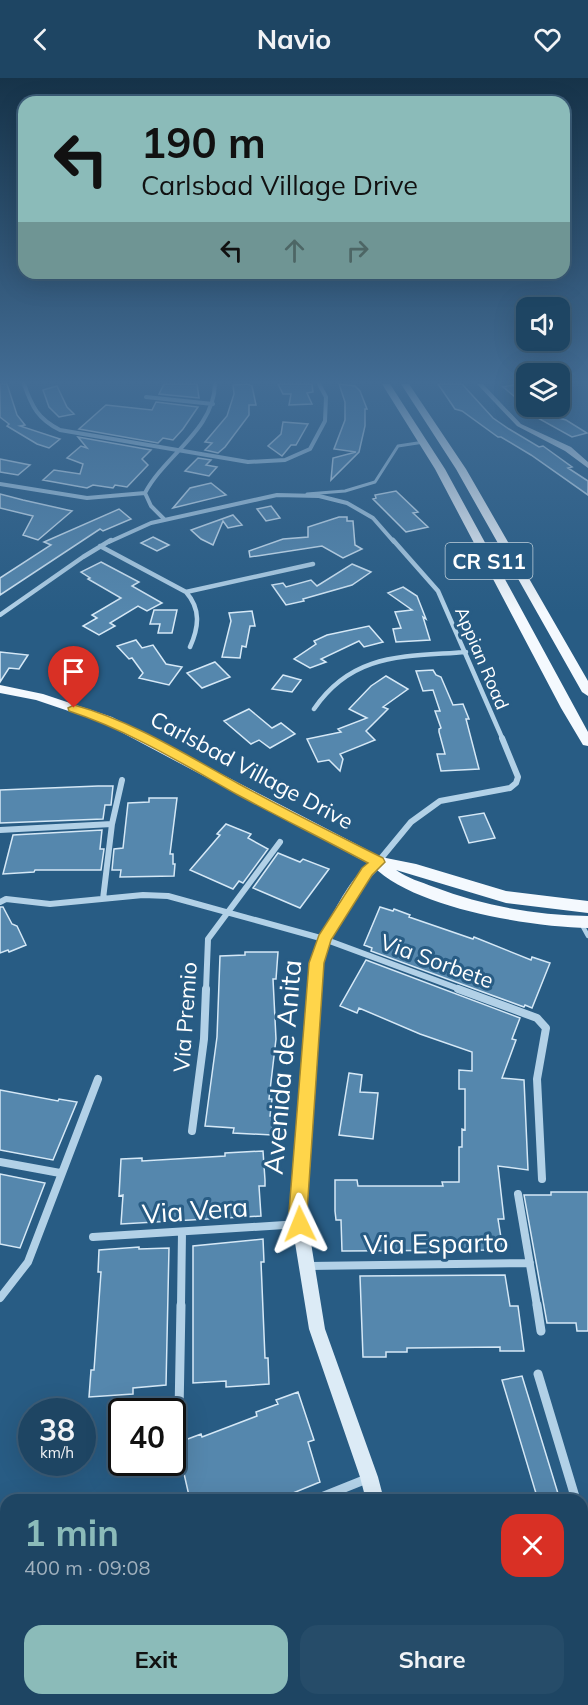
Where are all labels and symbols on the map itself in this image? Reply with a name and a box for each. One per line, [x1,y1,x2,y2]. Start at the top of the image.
road number: CR S11 [446,543,532,579]
street label: Appian Road [450,603,514,713]
pin [48,646,99,708]
street label: Carlsbad Village Drive [146,705,358,835]
street label: Via Sorbete [377,928,497,994]
street label: Avenida de Anita [256,958,308,1176]
street label: Via Premio [167,961,203,1073]
street label: Via Vera [141,1189,249,1231]
position arrow [268,1192,332,1256]
street label: Via Esparto [363,1225,509,1261]
speed limit sign: 40 [108,1398,186,1476]

